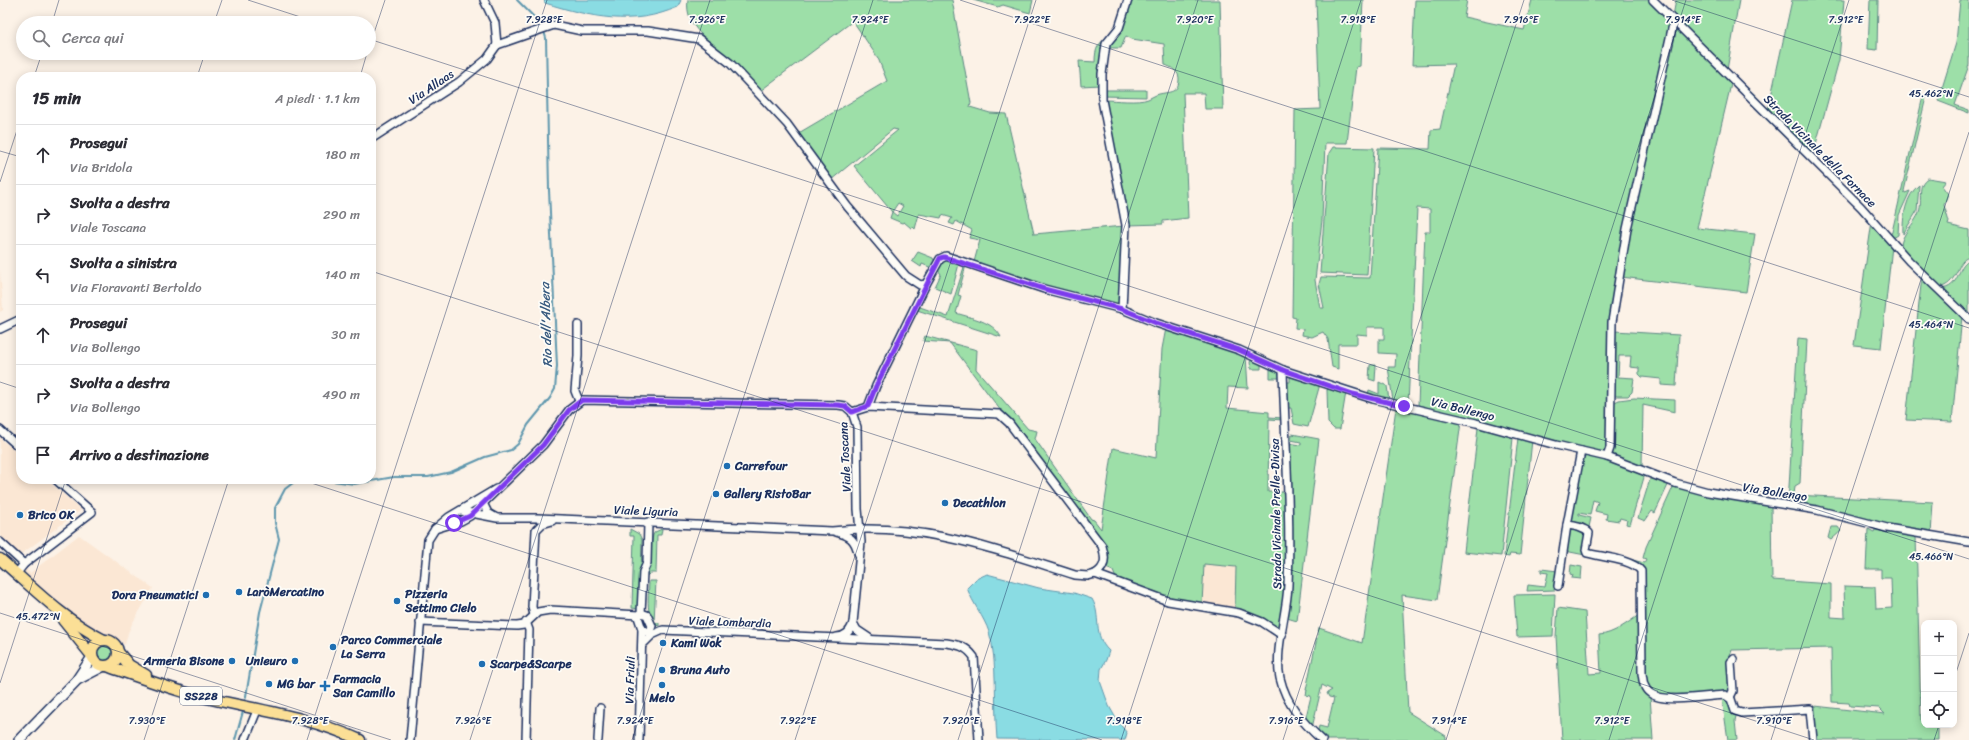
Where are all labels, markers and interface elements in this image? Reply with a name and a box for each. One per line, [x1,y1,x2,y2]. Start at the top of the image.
text: 7.928°E [526,11,564,29]
text: 7.926°E [689,11,727,29]
text: 7.924°E [852,11,890,29]
text: 7.922°E [1014,11,1052,29]
text: 7.920°E [1177,11,1215,29]
text: 7.918°E [1340,11,1377,29]
text: 7.916°E [1504,11,1540,29]
text: 7.914°E [1665,11,1702,29]
text: 7.912°E [1829,11,1865,29]
search box [16,16,376,60]
text: Cerca qui [62,25,124,51]
icon: search [30,27,52,49]
street label: Via Allaas [404,64,458,110]
text: 15 min [32,83,81,113]
text: 45.462°N [1909,85,1953,103]
text: A piedi · 1.1 km [275,87,360,110]
street label: Strada Vicinale della Fornace [1758,89,1882,213]
text: Prosegui [70,130,127,156]
text: 180 m [325,143,360,166]
icon: ahead [32,144,54,166]
text: Via Bridola [70,156,132,179]
text: Svolta a destra [70,190,169,216]
text: 290 m [323,203,360,226]
icon: right [32,204,54,226]
text: Viale Toscana [70,216,146,239]
text: Svolta a sinistra [70,250,177,276]
text: 140 m [325,263,360,286]
icon: left [32,264,54,286]
text: Via Fioravanti Bertoldo [70,276,202,299]
water label: Rio dell'Albera [533,281,559,368]
text: Prosegui [70,310,127,336]
text: 45.464°N [1909,316,1953,334]
text: 30 m [331,323,360,346]
icon: ahead [32,324,54,346]
text: Via Bollengo [70,336,140,359]
text: Svolta a destra [70,370,169,396]
text: 490 m [322,383,360,406]
icon: right [32,384,54,406]
street label: Via Bollengo [1429,390,1497,428]
text: Via Bollengo [70,396,140,419]
route end [1395,397,1413,415]
street label: Viale Toscana [832,421,858,493]
street label: Strada Vicinale Prelle-Divisa [1264,437,1288,590]
text: Arrivo a destinazione [70,442,209,468]
icon: arrive [32,444,54,466]
place label: Carrefour [734,455,788,477]
marker: Carrefour [722,461,732,471]
street label: Via Bollengo [1741,476,1809,508]
place label: Gallery RistoBar [723,483,812,505]
marker: Gallery RistoBar [711,489,721,499]
place label: Decathlon [953,492,1006,514]
marker: Decathlon [940,498,950,508]
street label: Viale Liguria [613,499,679,523]
place label: Brico OK [28,504,76,526]
marker: Brico OK [15,510,25,520]
route start [445,514,463,532]
text: 45.466°N [1909,548,1953,566]
place label: LaròMercatino [247,581,325,603]
place label: Pizzeria Settimo Cielo [404,583,477,619]
place label: Dora Pneumatici [112,584,199,606]
marker: LaròMercatino [234,587,244,597]
marker: Dora Pneumatici [201,590,211,600]
marker: Pizzeria Settimo Cielo [392,596,402,606]
text: 45.472°N [16,608,60,626]
street label: Viale Lombardia [688,610,772,634]
map controls [1921,620,1957,728]
button: + [1921,620,1957,656]
place label: Parco Commerciale La Serra [341,629,443,665]
place label: Kami Wok [670,632,722,654]
marker: Kami Wok [658,638,668,648]
marker: Parco Commerciale La Serra [328,642,338,652]
place label: Armeria Bisone [143,650,224,672]
place label: Unieuro [246,650,288,672]
place label: Scarpe&Scarpe [489,653,572,675]
street label: Via Friuli [618,655,642,704]
marker: Armeria Bisone [227,656,237,666]
marker: Unieuro [290,656,300,666]
button: − [1921,656,1957,692]
marker: Scarpe&Scarpe [477,659,487,669]
place label: Bruna Auto [670,659,731,681]
marker: Bruna Auto [657,665,667,675]
place label: Farmacia San Camillo [332,668,396,704]
place label: MG bar [276,673,316,695]
marker: MG bar [264,679,274,689]
marker: Melo [657,680,667,690]
marker: Farmacia San Camillo [320,681,330,691]
road number: SS228 [180,687,222,705]
place label: Melo [648,687,676,709]
button: locate [1921,692,1957,728]
text: 7.930°E [129,712,167,730]
text: 7.928°E [292,712,330,730]
text: 7.926°E [455,712,493,730]
text: 7.924°E [617,712,655,730]
text: 7.922°E [780,712,818,730]
text: 7.920°E [943,712,981,730]
text: 7.918°E [1106,712,1143,730]
text: 7.916°E [1269,712,1305,730]
text: 7.914°E [1431,712,1468,730]
text: 7.912°E [1595,712,1631,730]
text: 7.910°E [1756,712,1793,730]

